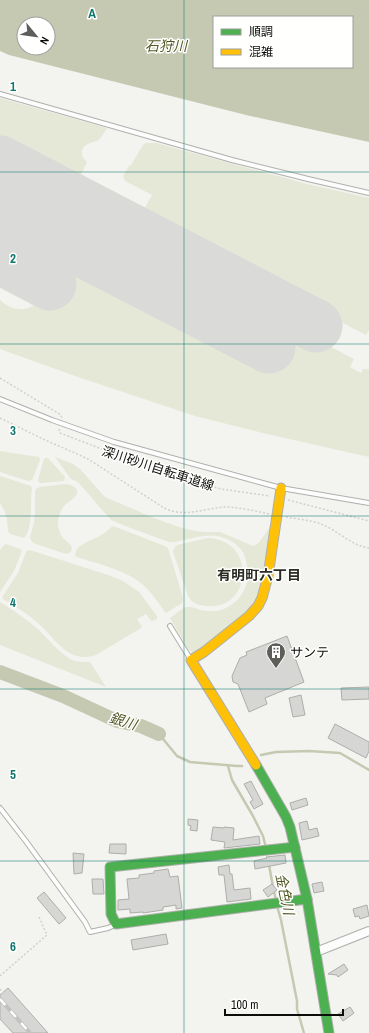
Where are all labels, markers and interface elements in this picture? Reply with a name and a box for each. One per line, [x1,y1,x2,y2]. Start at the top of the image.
text: A [88,5,96,22]
north arrow [16,16,56,56]
legend [213,16,353,68]
text: 順調 [249,24,273,40]
text: N [37,35,52,47]
water label: 石狩川 [145,37,189,55]
text: 混雑 [249,44,273,60]
text: 1 [10,78,16,95]
text: 2 [10,250,16,267]
text: 3 [10,422,16,439]
street label: 深川砂川自転車道線 [100,442,216,495]
district label: 有明町六丁目 [217,566,301,584]
text: 4 [10,594,16,611]
building icon: サンテ [265,641,287,669]
place label: サンテ [290,644,329,661]
water label: 銀川 [107,708,141,734]
text: 5 [10,766,16,783]
water label: 金色川 [272,872,299,918]
text: 6 [10,938,16,955]
scale bar [225,991,343,1017]
text: 100 m [231,997,258,1013]

